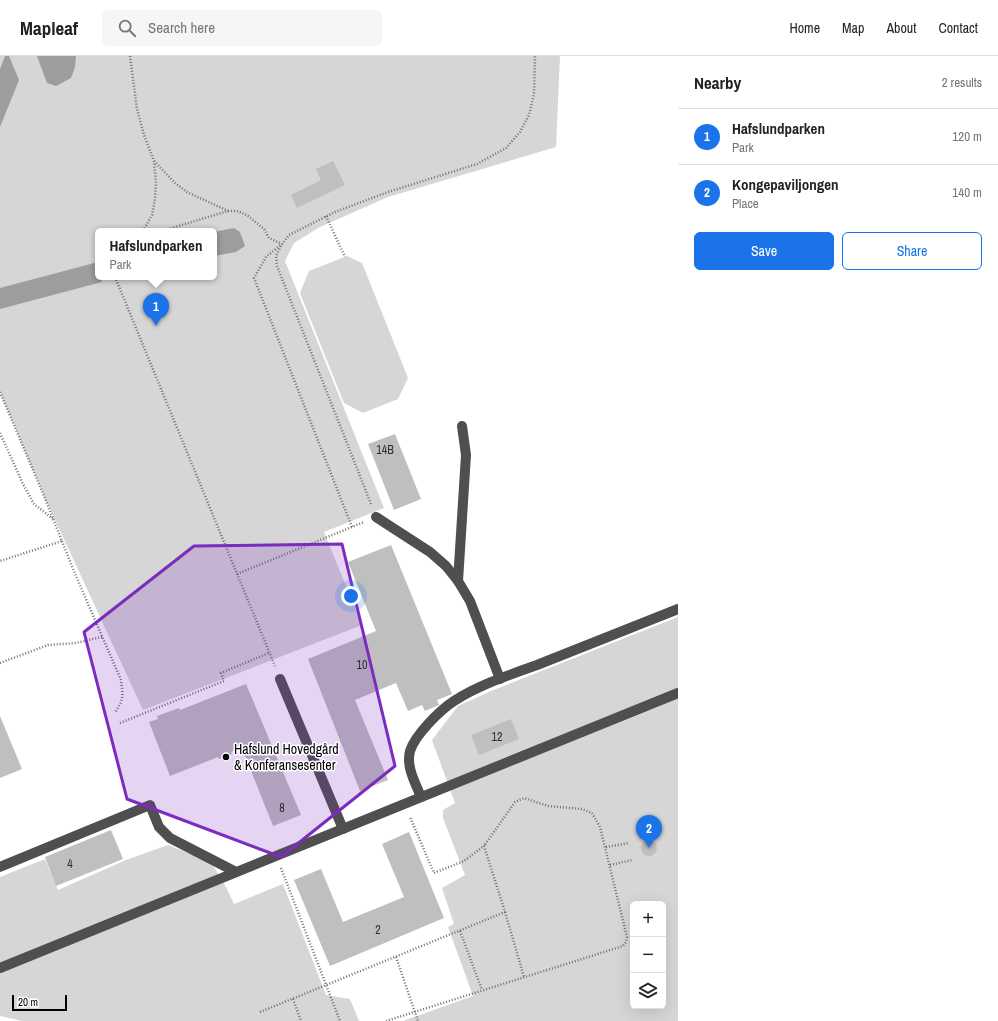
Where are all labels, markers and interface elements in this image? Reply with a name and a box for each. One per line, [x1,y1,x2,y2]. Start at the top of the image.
search box [102,10,382,46]
text: Mapleaf [20,15,78,41]
icon: search [116,17,138,39]
text: Search here [148,17,215,38]
text: Home [789,19,820,37]
text: Map [842,19,864,37]
text: About [886,19,916,37]
text: Contact [938,19,978,37]
text: Nearby [694,71,741,94]
text: 2 results [942,74,982,91]
text: Hafslundparken [732,118,825,139]
text: 1 [704,128,710,145]
text: 120 m [952,128,982,145]
text: Park [732,139,754,156]
text: Kongepaviljongen [732,174,839,195]
text: 2 [704,184,710,201]
text: 140 m [952,184,982,201]
text: Place [732,195,759,212]
popup [95,228,217,280]
button: Save [694,232,834,270]
button: Share [842,232,982,270]
text: Hafslundparken [110,235,202,256]
text: Park [110,256,131,273]
pin: 1 [143,293,169,326]
house number: 14B [376,442,394,458]
your location [341,586,361,606]
house number: 10 [357,657,367,673]
house number: 12 [492,729,502,745]
place label: Hafslund Hovedgård & Konferansesenter [234,740,339,774]
marker: Hafslund Hovedgård & Konferansesenter [221,752,231,762]
house number: 8 [279,800,285,816]
pin: 2 [636,815,662,848]
house number: 4 [67,856,73,872]
map controls [630,901,666,1009]
button: + [630,901,666,937]
house number: 2 [375,922,381,938]
button: − [630,937,666,973]
button: layers [630,973,666,1009]
scale bar [12,993,67,1012]
text: 20 m [18,995,38,1009]

